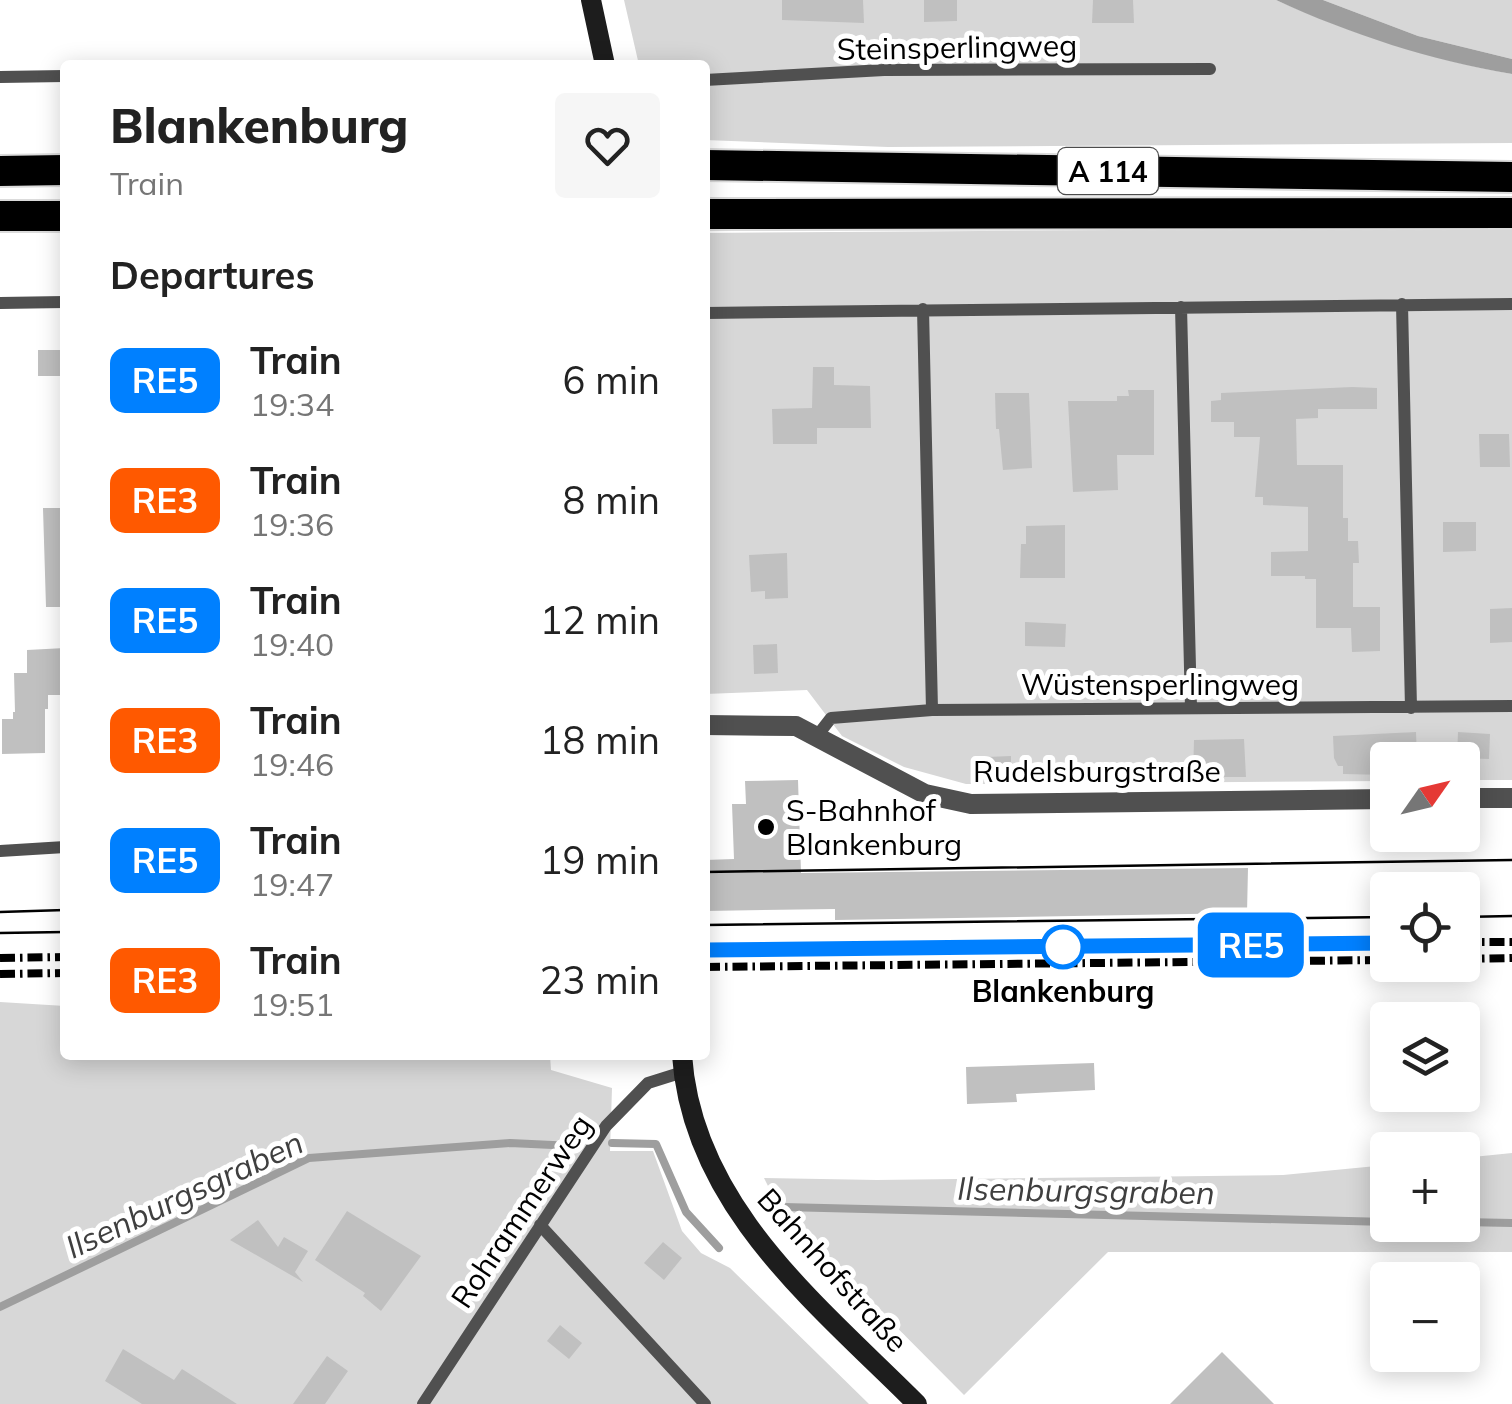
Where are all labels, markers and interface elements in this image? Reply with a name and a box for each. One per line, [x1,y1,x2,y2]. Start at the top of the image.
street label: Steinsperlingweg [837,26,1077,68]
button: heart [555,93,660,198]
text: Blankenburg [110,95,408,155]
road number: A 114 [1058,148,1158,194]
text: Train [110,163,184,203]
text: Departures [110,251,314,299]
text: Train [250,336,342,384]
text: 6 min [563,356,660,404]
text: RE5 [132,358,198,402]
text: 19:34 [250,384,334,424]
text: Train [250,456,342,504]
text: 8 min [563,476,660,524]
text: RE3 [132,478,198,522]
text: 19:36 [250,504,334,544]
text: Train [250,576,342,624]
text: 12 min [540,596,660,644]
text: RE5 [132,598,198,642]
text: 19:40 [250,624,334,664]
street label: Wüstensperlingweg [1021,665,1299,703]
text: Train [250,696,342,744]
text: 18 min [540,716,660,764]
text: RE3 [132,718,198,762]
north arrow [1370,742,1480,852]
map controls [1370,742,1480,1372]
text: 19:46 [250,744,334,784]
street label: Rudelsburgstraße [973,752,1221,790]
place label: S-Bahnhof Blankenburg [786,791,962,863]
text: Train [250,816,342,864]
marker: S-Bahnhof Blankenburg [755,816,777,838]
text: 19 min [540,836,660,884]
text: RE5 [132,838,198,882]
text: 19:47 [250,864,334,904]
button: locate [1370,872,1480,982]
line badge: RE5 [1194,912,1308,978]
text: RE5 [1218,923,1284,967]
marker: Blankenburg [1042,926,1084,968]
text: Train [250,936,342,984]
text: 23 min [540,956,660,1004]
text: RE3 [132,958,198,1002]
place label: Blankenburg [972,972,1154,1010]
text: 19:51 [250,984,334,1024]
button: layers [1370,1002,1480,1112]
street label: Rohrammerweg [442,1107,600,1315]
water label: Ilsenburgsgraben [59,1121,309,1267]
button: + [1370,1132,1480,1242]
water label: Ilsenburgsgraben [957,1168,1215,1212]
street label: Bahnhofstraße [749,1180,917,1360]
button: − [1370,1262,1480,1372]

